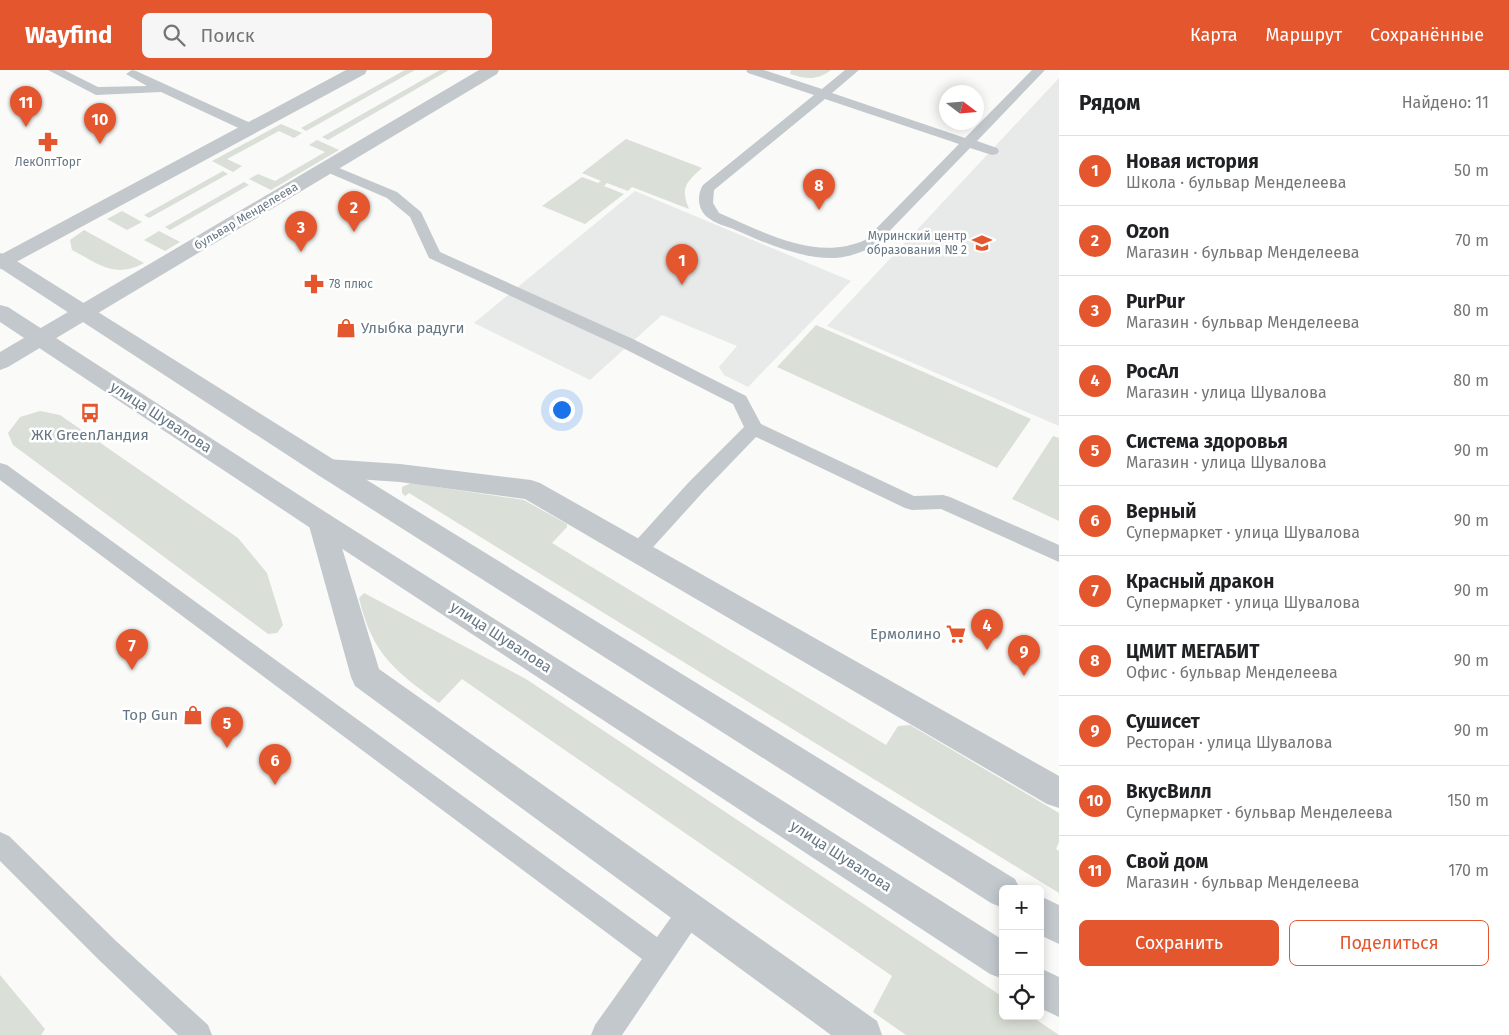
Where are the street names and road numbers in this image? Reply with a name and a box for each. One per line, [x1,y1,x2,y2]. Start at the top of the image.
street label: бульвар Менделеева [192,179,300,253]
street label: улица Шувалова [107,377,215,457]
street label: улица Шувалова [447,597,555,677]
street label: улица Шувалова [787,816,895,896]

